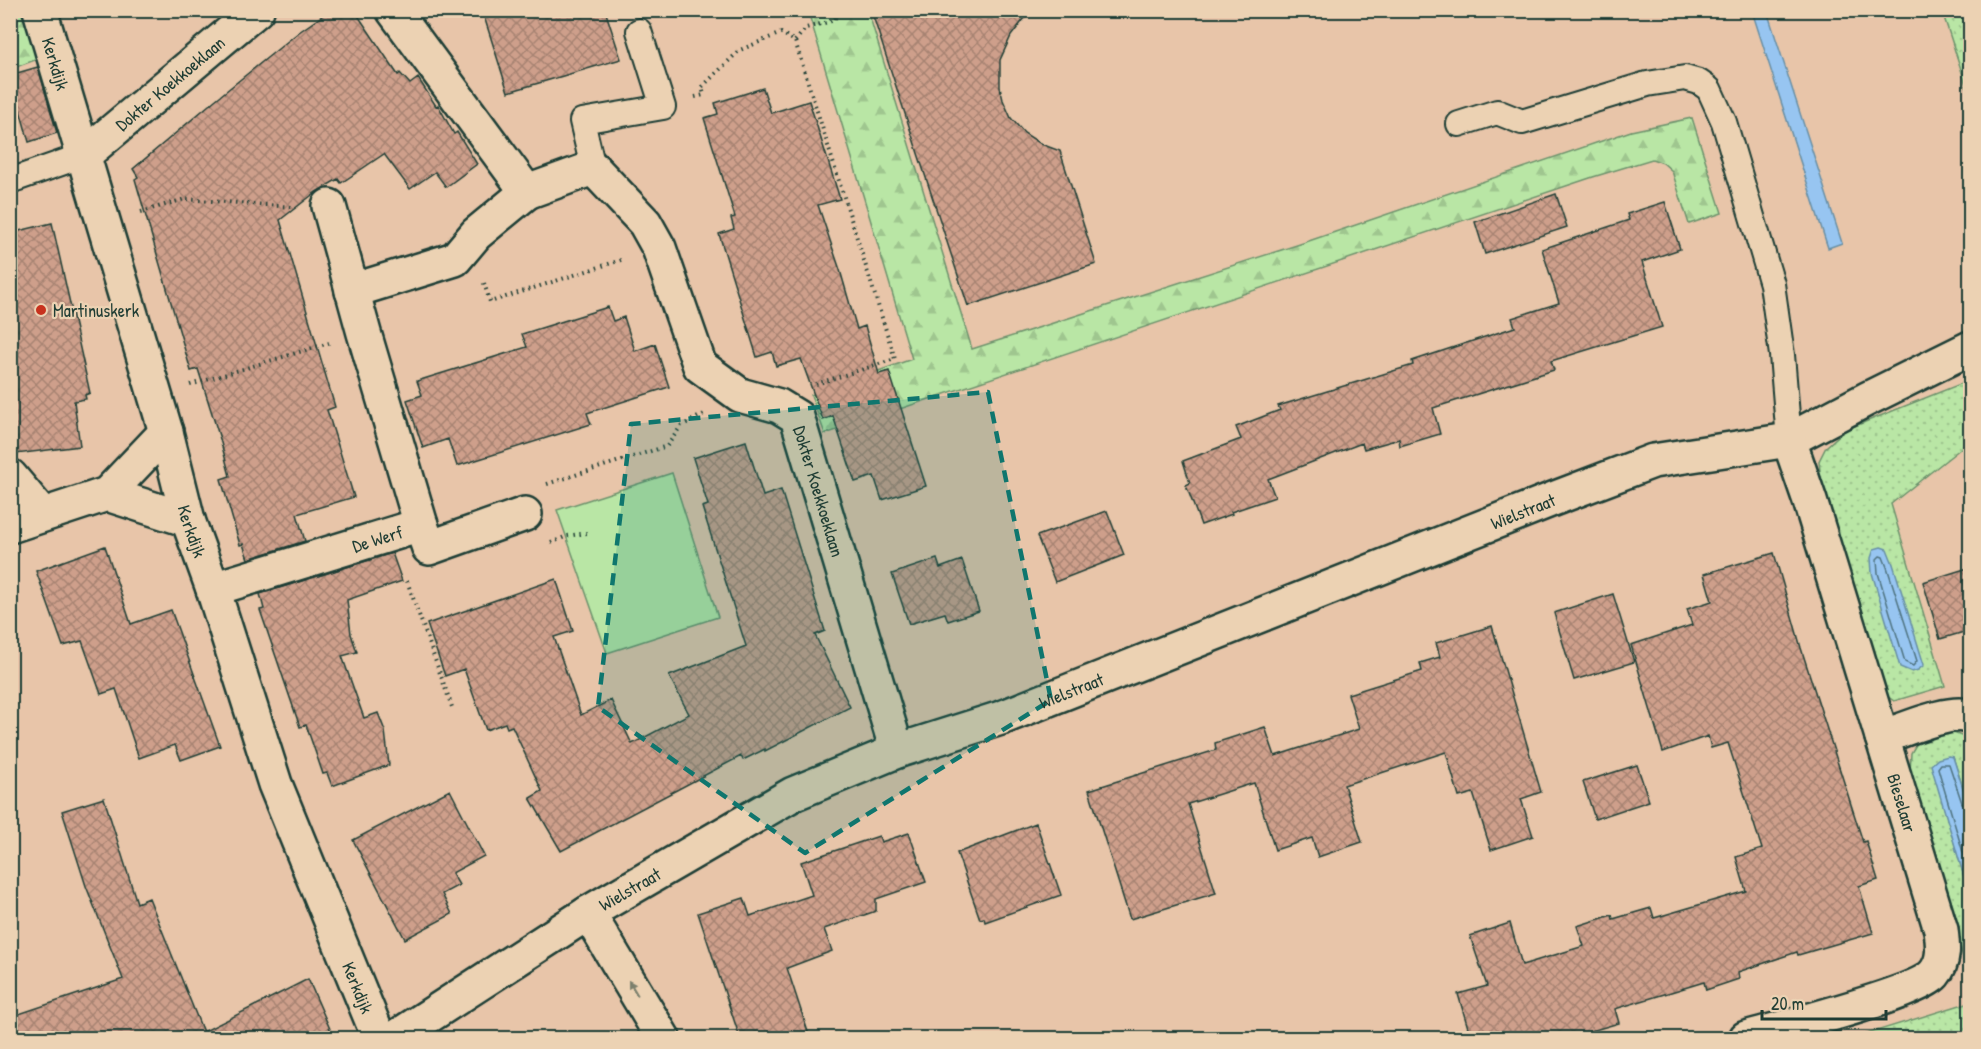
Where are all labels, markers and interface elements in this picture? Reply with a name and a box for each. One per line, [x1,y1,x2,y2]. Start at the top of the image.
street label: Dokter Koekkoeklaan [110,30,230,136]
street label: Kerkdijk [36,34,76,94]
place label: Martinuskerk [53,298,140,323]
marker: Martinuskerk [34,303,48,317]
street label: Dokter Koekkoeklaan [788,423,851,560]
street label: Wielstraat [1487,487,1560,535]
street label: Kerkdijk [172,502,213,561]
street label: De Werf [349,519,406,558]
street label: Wielstraat [1035,666,1108,714]
street label: Bieselaar [1881,771,1923,836]
street label: Wielstraat [594,861,666,917]
street label: Kerkdijk [337,958,380,1018]
one-way arrow [628,979,638,996]
scale bar [1762,983,1886,1021]
text: 20 m [1771,991,1804,1016]

